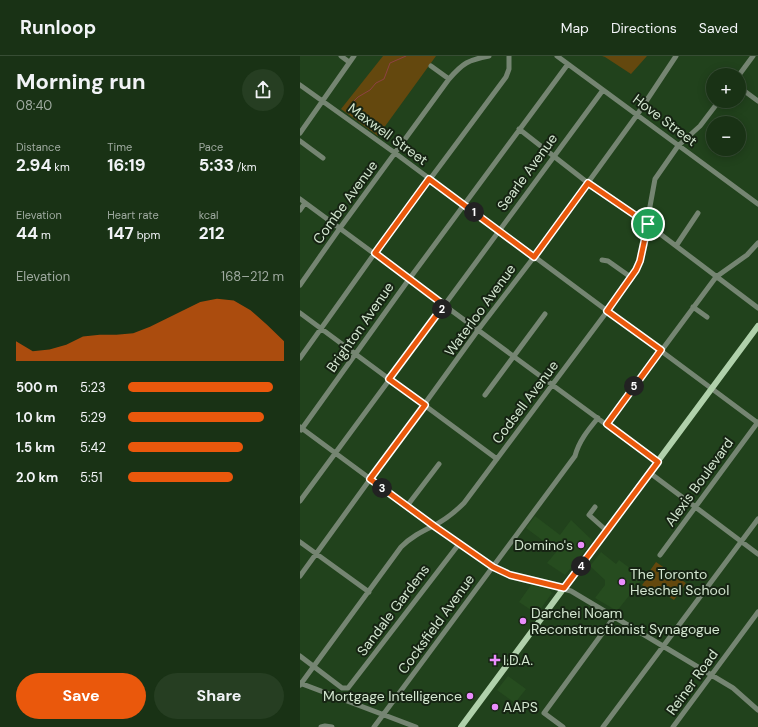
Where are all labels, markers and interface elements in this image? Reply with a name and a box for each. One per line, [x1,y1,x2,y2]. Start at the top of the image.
text: Runloop [20,15,96,40]
text: Map [561,19,589,37]
text: Directions [611,19,677,37]
text: Saved [699,19,738,37]
text: Morning run [16,67,146,96]
map controls [706,68,746,156]
button: + [706,68,746,108]
button: share [242,69,284,111]
street label: Hove Street [629,90,701,150]
text: 08:40 [16,97,52,114]
street label: Maxwell Street [345,99,431,169]
button: − [706,116,746,156]
street label: Searle Avenue [493,130,561,214]
text: Distance [16,140,61,154]
text: Time [107,140,132,154]
text: Pace [199,140,223,154]
text: 2.94 [16,154,51,176]
text: 16:19 [107,154,146,176]
text: 5:33 [199,154,234,176]
street label: Combe Avenue [309,157,381,247]
text: km [51,160,70,174]
text: /km [234,160,257,174]
pin: 1 [464,202,484,222]
text: 1 [472,205,476,219]
pin [631,207,665,241]
text: Elevation [16,208,62,222]
text: Heart rate [107,208,159,222]
text: kcal [199,208,219,222]
icon: arrive [637,213,659,235]
text: 44 [16,222,38,244]
text: 147 [107,222,134,244]
text: 212 [199,222,224,244]
text: m [38,228,51,242]
text: bpm [134,228,160,242]
street label: Waterloo Avenue [440,260,520,360]
text: Elevation [16,268,70,285]
text: 168–212 m [221,268,284,285]
street label: Brighton Avenue [322,278,398,375]
pin: 2 [432,299,452,319]
text: 2 [439,302,445,316]
street label: Codsell Avenue [488,357,562,447]
pin: 5 [624,376,644,396]
text: 500 m [16,379,58,396]
text: 5:23 [80,379,106,396]
text: 5 [631,379,637,393]
text: 1.0 km [16,409,55,426]
text: 5:29 [80,409,106,426]
street label: Alexis Boulevard [661,434,737,530]
text: 1.5 km [16,439,55,456]
text: 5:42 [80,439,106,456]
text: 2.0 km [16,469,58,486]
text: 5:51 [80,469,103,486]
pin: 3 [372,478,392,498]
text: 3 [379,481,385,495]
place label: Domino's [514,536,573,554]
marker: Domino's [576,540,586,550]
pin: 4 [571,556,591,576]
text: 4 [577,559,585,573]
street label: Sandale Gardens [353,561,433,659]
place label: The Toronto Heschel School [630,565,729,599]
street label: Cocksfield Avenue [394,571,478,677]
marker: The Toronto Heschel School [617,577,627,587]
place label: Darchei Noam Reconstructionist Synagogue [531,604,720,638]
marker: Darchei Noam Reconstructionist Synagogue [518,616,528,626]
street label: Reiner Road [662,646,722,718]
place label: I.D.A. [503,651,533,669]
marker: I.D.A. [490,655,500,665]
button: Save [16,673,146,719]
button: Share [154,673,284,719]
place label: Mortgage Intelligence [323,687,462,705]
marker: Mortgage Intelligence [465,691,475,701]
place label: AAPS [503,698,538,716]
marker: AAPS [490,702,500,712]

